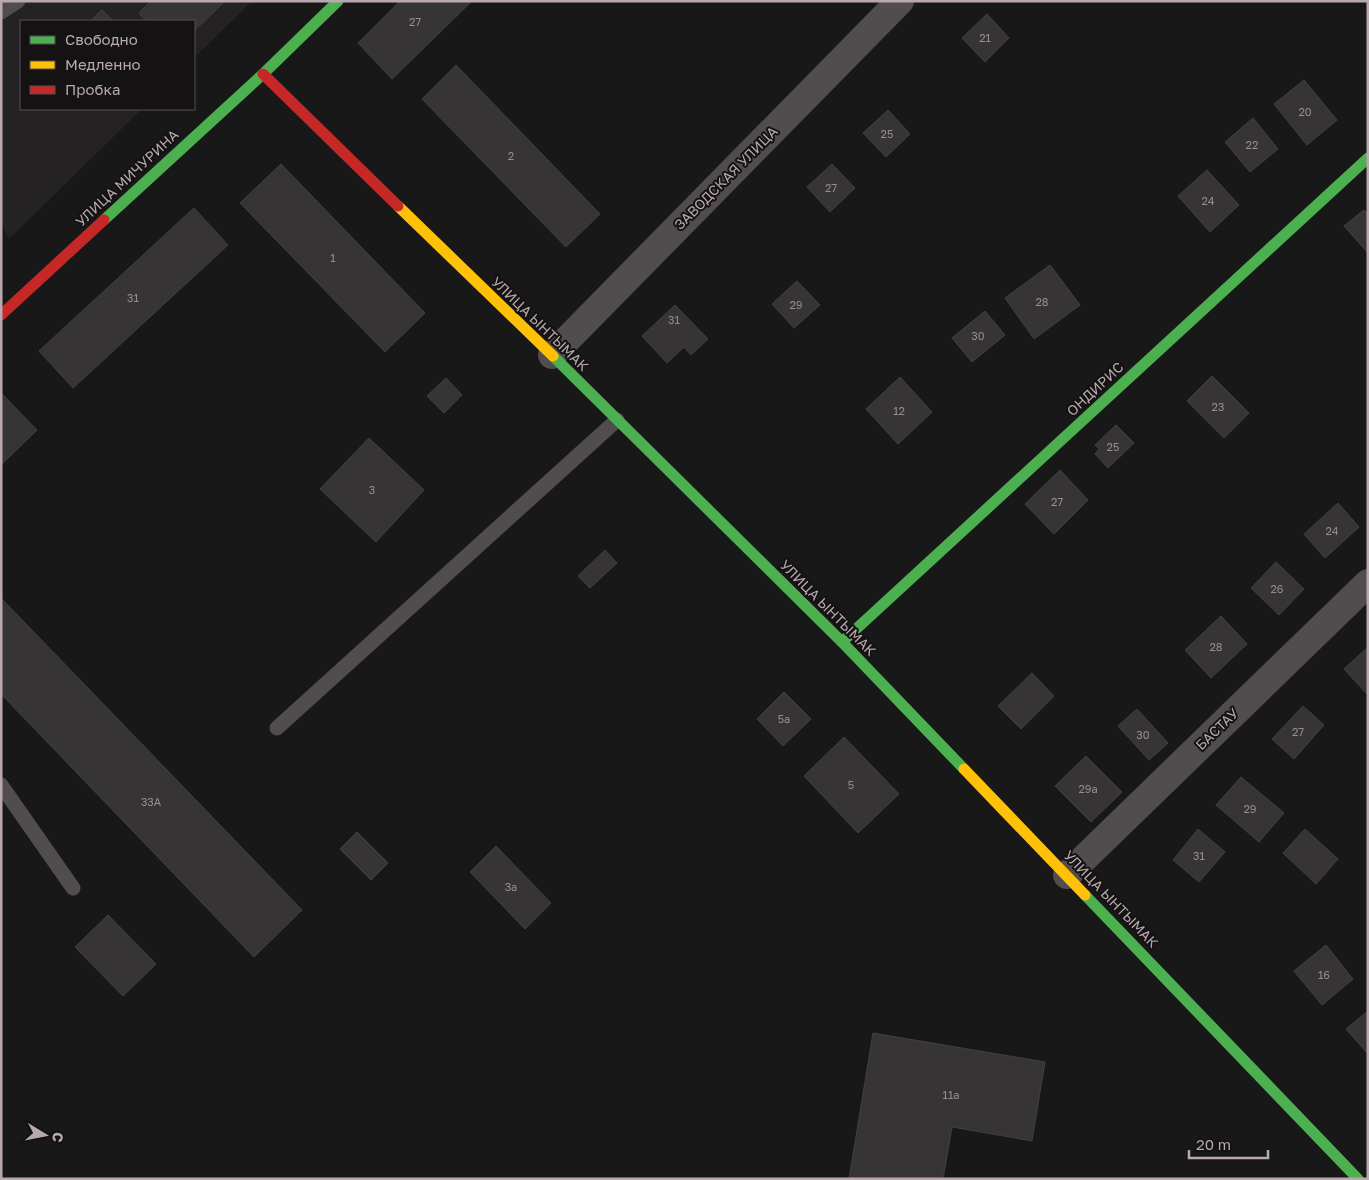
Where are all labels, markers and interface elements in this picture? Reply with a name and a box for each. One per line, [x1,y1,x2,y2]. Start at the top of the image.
house number: 27 [409,15,421,28]
legend [20,20,195,110]
text: Свободно [65,30,138,48]
house number: 21 [979,31,991,44]
text: Медленно [65,55,141,73]
text: Пробка [65,80,120,98]
house number: 20 [1298,105,1312,118]
street label: ЗАВОДСКАЯ УЛИЦА [670,122,781,233]
street label: УЛИЦА МИЧУРИНА [72,125,182,230]
house number: 25 [881,127,893,140]
house number: 22 [1246,138,1258,151]
house number: 2 [508,149,514,162]
house number: 27 [825,181,837,194]
house number: 24 [1201,194,1215,207]
house number: 1 [330,251,336,264]
street label: УЛИЦА ЫНТЫМАК [488,273,593,375]
house number: 31 [127,291,139,304]
house number: 28 [1035,295,1049,308]
house number: 29 [789,298,803,311]
house number: 31 [668,313,680,326]
house number: 30 [971,329,985,342]
street label: ОНДИРИС [1063,358,1126,419]
house number: 23 [1212,400,1224,413]
house number: 12 [893,404,905,417]
house number: 25 [1107,440,1119,453]
house number: 3 [369,483,375,496]
house number: 27 [1051,495,1063,508]
house number: 24 [1325,524,1339,537]
street label: УЛИЦА ЫНТЫМАК [777,556,880,659]
house number: 26 [1270,582,1284,595]
house number: 28 [1209,640,1223,653]
street label: БАСТАУ [1192,704,1242,753]
house number: 5а [778,712,790,725]
house number: 27 [1292,725,1304,738]
house number: 30 [1136,728,1150,741]
house number: 5 [848,778,854,791]
house number: 29а [1078,782,1098,795]
house number: 33А [141,795,162,808]
house number: 29 [1243,802,1257,815]
street label: УЛИЦА ЫНТЫМАК [1061,846,1162,951]
house number: 31 [1193,849,1205,862]
house number: 3а [505,880,517,893]
house number: 16 [1318,968,1330,981]
house number: 11а [943,1088,959,1101]
north arrow [20,1110,70,1160]
scale bar [1189,1128,1268,1160]
text: С [49,1131,68,1144]
text: 20 m [1196,1135,1231,1153]

